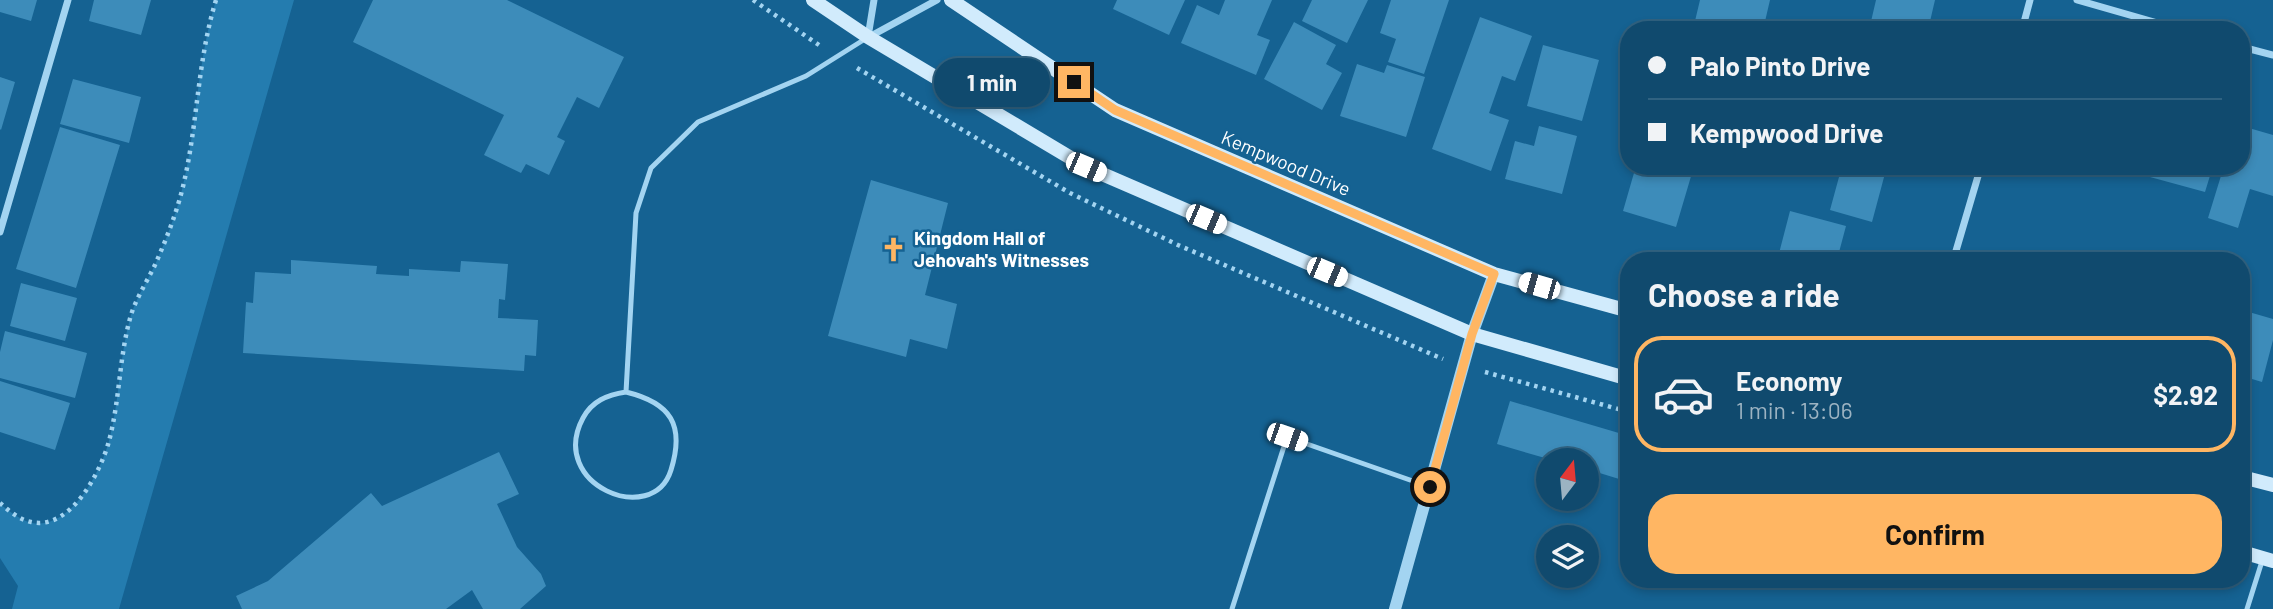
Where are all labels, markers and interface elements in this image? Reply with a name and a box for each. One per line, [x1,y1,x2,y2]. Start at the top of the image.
text: Palo Pinto Drive [1690,50,1870,81]
callout: 1 min [934,57,1050,106]
route end [1058,66,1090,98]
text: 1 min [967,68,1017,96]
text: Kempwood Drive [1690,117,1883,148]
street label: Kempwood Drive [1218,125,1354,200]
car [1063,149,1110,185]
car [1183,201,1230,237]
place label: Kingdom Hall of Jehovah's Witnesses [914,226,1089,271]
church icon: Kingdom Hall of Jehovah's Witnesses [880,235,908,263]
car [1304,254,1351,290]
car [1516,270,1563,302]
text: Choose a ride [1648,275,1840,313]
icon: car [1652,363,1715,426]
text: Economy [1736,365,1842,396]
text: $2.92 [2153,379,2218,410]
text: 1 min · 13:06 [1736,396,1853,424]
car [1264,420,1311,454]
north arrow [1536,448,1600,511]
map controls [1536,448,1599,588]
route start [1414,471,1446,503]
button: Confirm [1648,494,2222,574]
button: layers [1536,525,1599,588]

